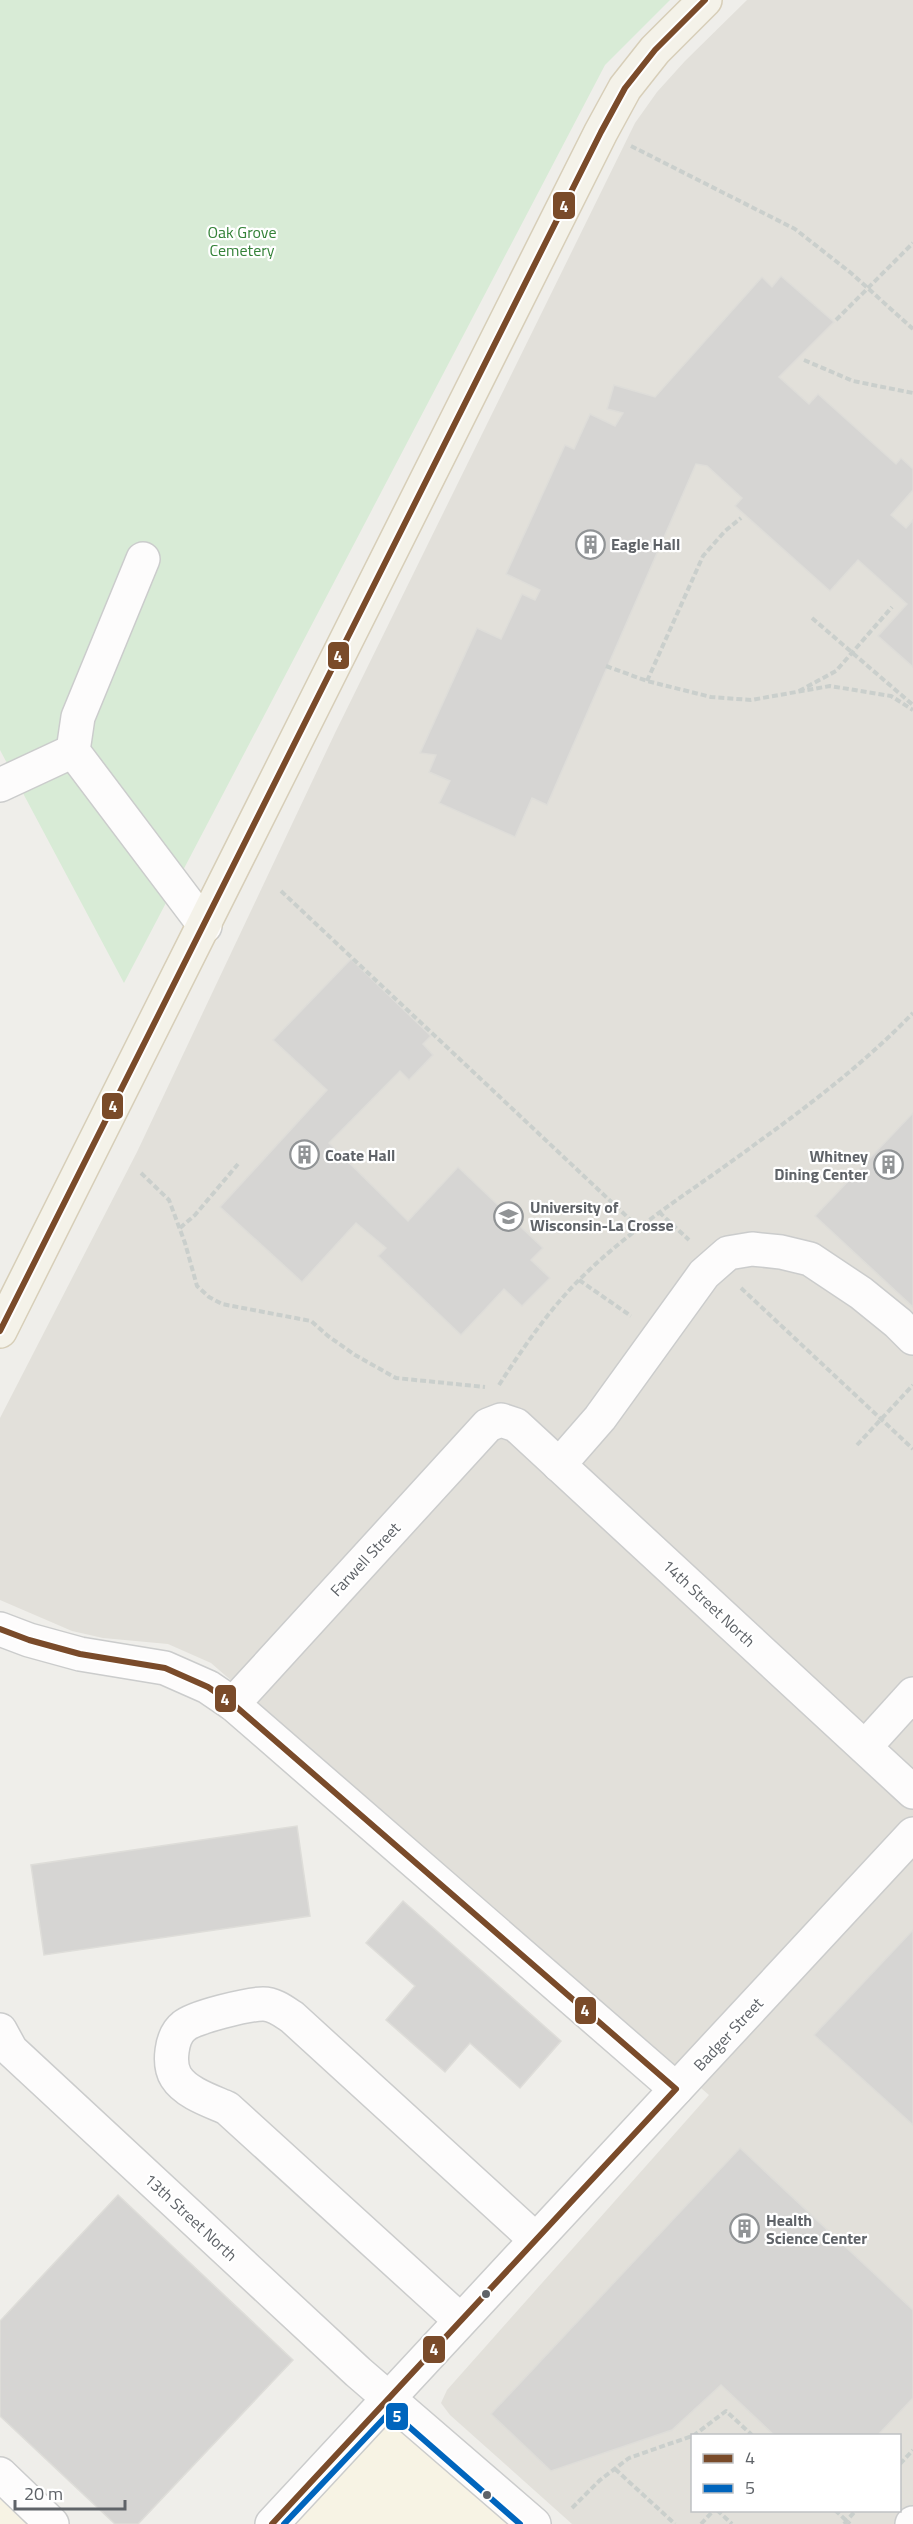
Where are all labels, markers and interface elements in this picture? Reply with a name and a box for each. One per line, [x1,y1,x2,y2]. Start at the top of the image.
line badge: 4 [552,191,576,220]
text: 4 [560,194,569,218]
park label: Oak Grove Cemetery [208,220,276,262]
building icon: Eagle Hall [574,528,606,560]
place label: Eagle Hall [611,532,680,556]
line badge: 4 [327,641,350,670]
text: 4 [334,644,343,668]
line badge: 4 [101,1092,124,1120]
text: 4 [109,1094,118,1118]
building icon: Coate Hall [288,1139,320,1171]
place label: Coate Hall [325,1143,395,1167]
place label: Whitney Dining Center [774,1144,868,1186]
building icon: Whitney Dining Center [873,1149,905,1181]
place label: University of Wisconsin-La Crosse [530,1195,674,1237]
school or university icon: University of Wisconsin-La Crosse [493,1200,525,1232]
street label: Farwell Street [324,1516,406,1601]
street label: 14th Street North [657,1554,761,1652]
line badge: 4 [214,1684,237,1713]
text: 4 [221,1687,230,1711]
street label: Badger Street [688,1992,769,2076]
line badge: 4 [574,1996,597,2025]
text: 4 [581,1998,590,2022]
street label: 13th Street North [139,2168,243,2266]
place label: Health Science Center [766,2208,867,2250]
building icon: Health Science Center [729,2213,761,2245]
unlabelled marker [480,2288,492,2300]
line badge: 4 [422,2335,446,2364]
text: 4 [430,2337,439,2361]
line badge: 5 [385,2402,409,2431]
text: 5 [393,2404,402,2428]
legend [691,2434,901,2512]
text: 4 [745,2444,755,2471]
scale bar [15,2473,124,2511]
text: 5 [745,2474,755,2501]
text: 20 m [24,2480,63,2507]
unlabelled marker [481,2489,493,2501]

